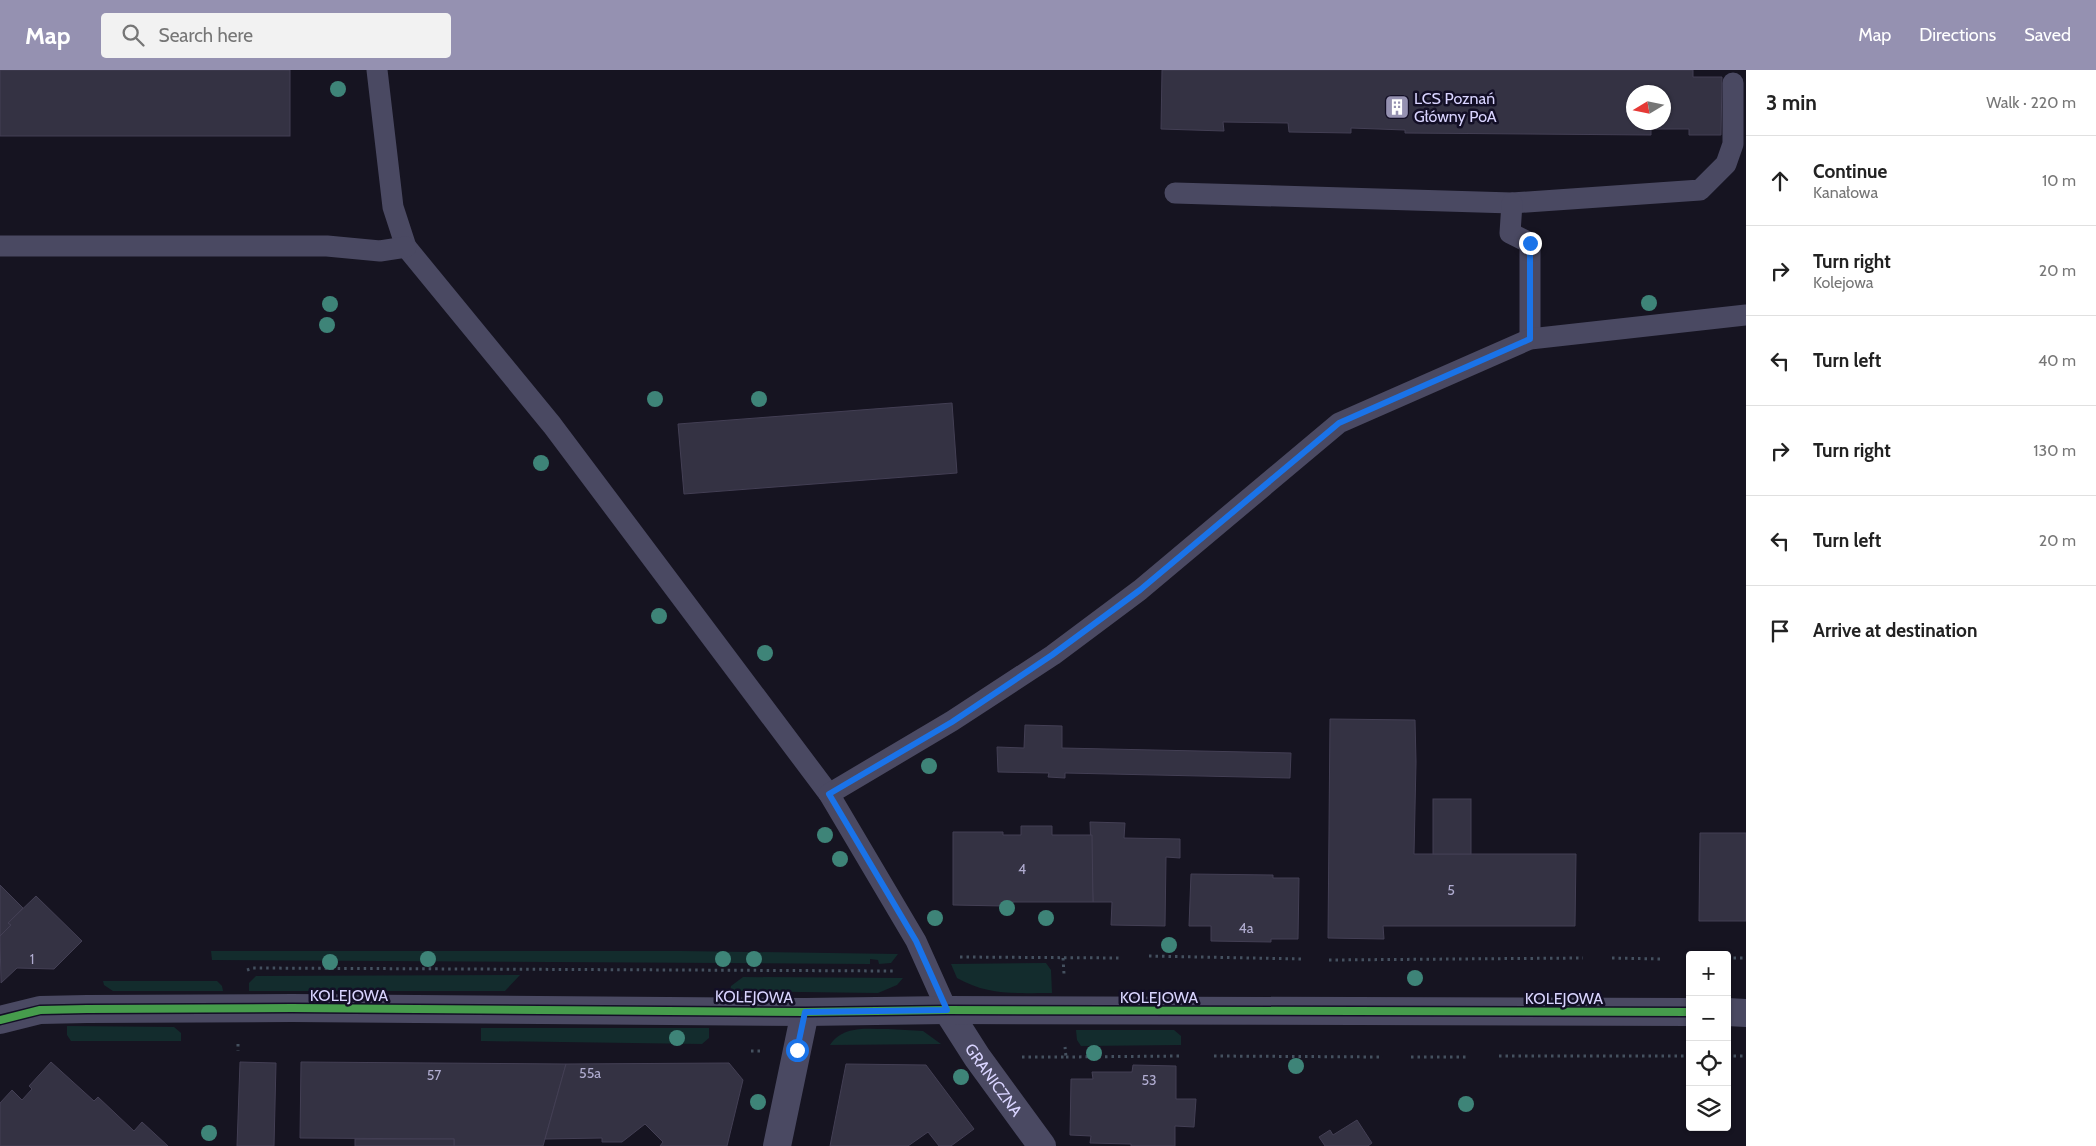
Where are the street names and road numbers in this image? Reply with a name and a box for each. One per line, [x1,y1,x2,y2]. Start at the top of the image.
street label: KOLEJOWA [310,986,388,1005]
street label: KOLEJOWA [715,987,794,1007]
street label: KOLEJOWA [1120,988,1198,1007]
street label: KOLEJOWA [1525,989,1603,1008]
street label: GRANICZNA [961,1040,1027,1120]

